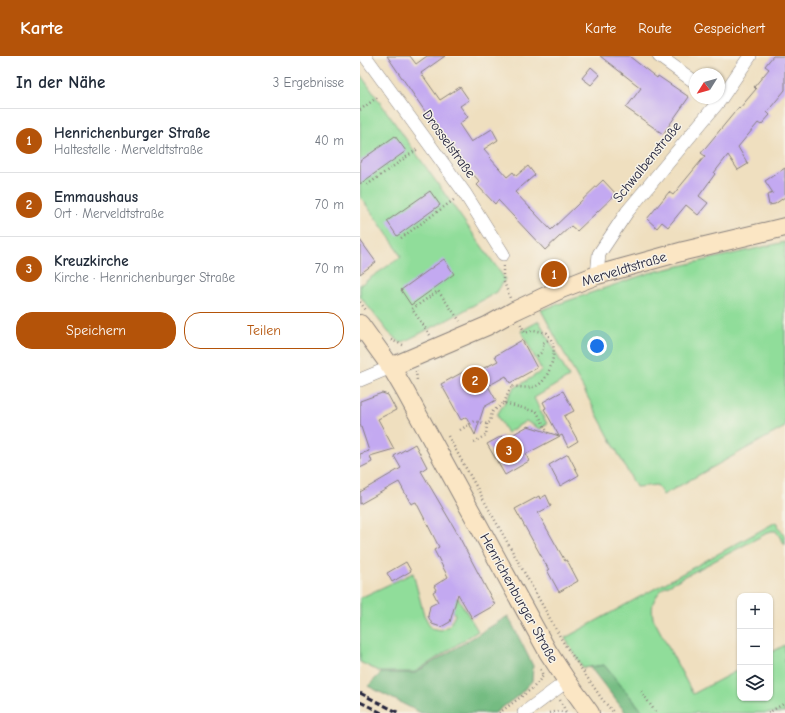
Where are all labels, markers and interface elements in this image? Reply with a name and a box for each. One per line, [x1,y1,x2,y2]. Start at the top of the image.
text: Karte [20,17,63,39]
text: Karte [585,20,616,37]
text: Route [638,20,672,37]
text: Gespeichert [694,20,765,37]
north arrow [689,68,725,104]
text: In der Nähe [16,73,105,92]
text: 3 Ergebnisse [273,75,344,90]
street label: Drosselstraße [419,107,479,181]
street label: Schwalbenstraße [609,118,685,206]
text: Henrichenburger Straße [54,124,210,142]
text: 1 [26,133,32,148]
text: 40 m [315,133,344,148]
text: Haltestelle · Merveldtstraße [54,142,203,157]
text: Emmaushaus [54,188,138,206]
text: 2 [26,197,32,212]
text: 70 m [315,197,344,212]
text: Ort · Merveldtstraße [54,206,164,221]
street label: Merveldtstraße [579,248,669,290]
text: Kreuzkirche [54,252,129,270]
pin: 1 [541,259,567,289]
text: 3 [26,261,32,276]
text: 70 m [315,261,344,276]
text: Kirche · Henrichenburger Straße [54,270,235,285]
button: Speichern [16,312,176,349]
button: Teilen [184,312,344,349]
your location [587,336,607,356]
pin: 2 [462,365,488,395]
pin: 3 [496,435,522,465]
street label: Henrichenburger Straße [476,530,562,666]
map controls [737,593,773,701]
button: + [737,593,773,629]
button: − [737,629,773,665]
button: layers [737,665,773,701]

